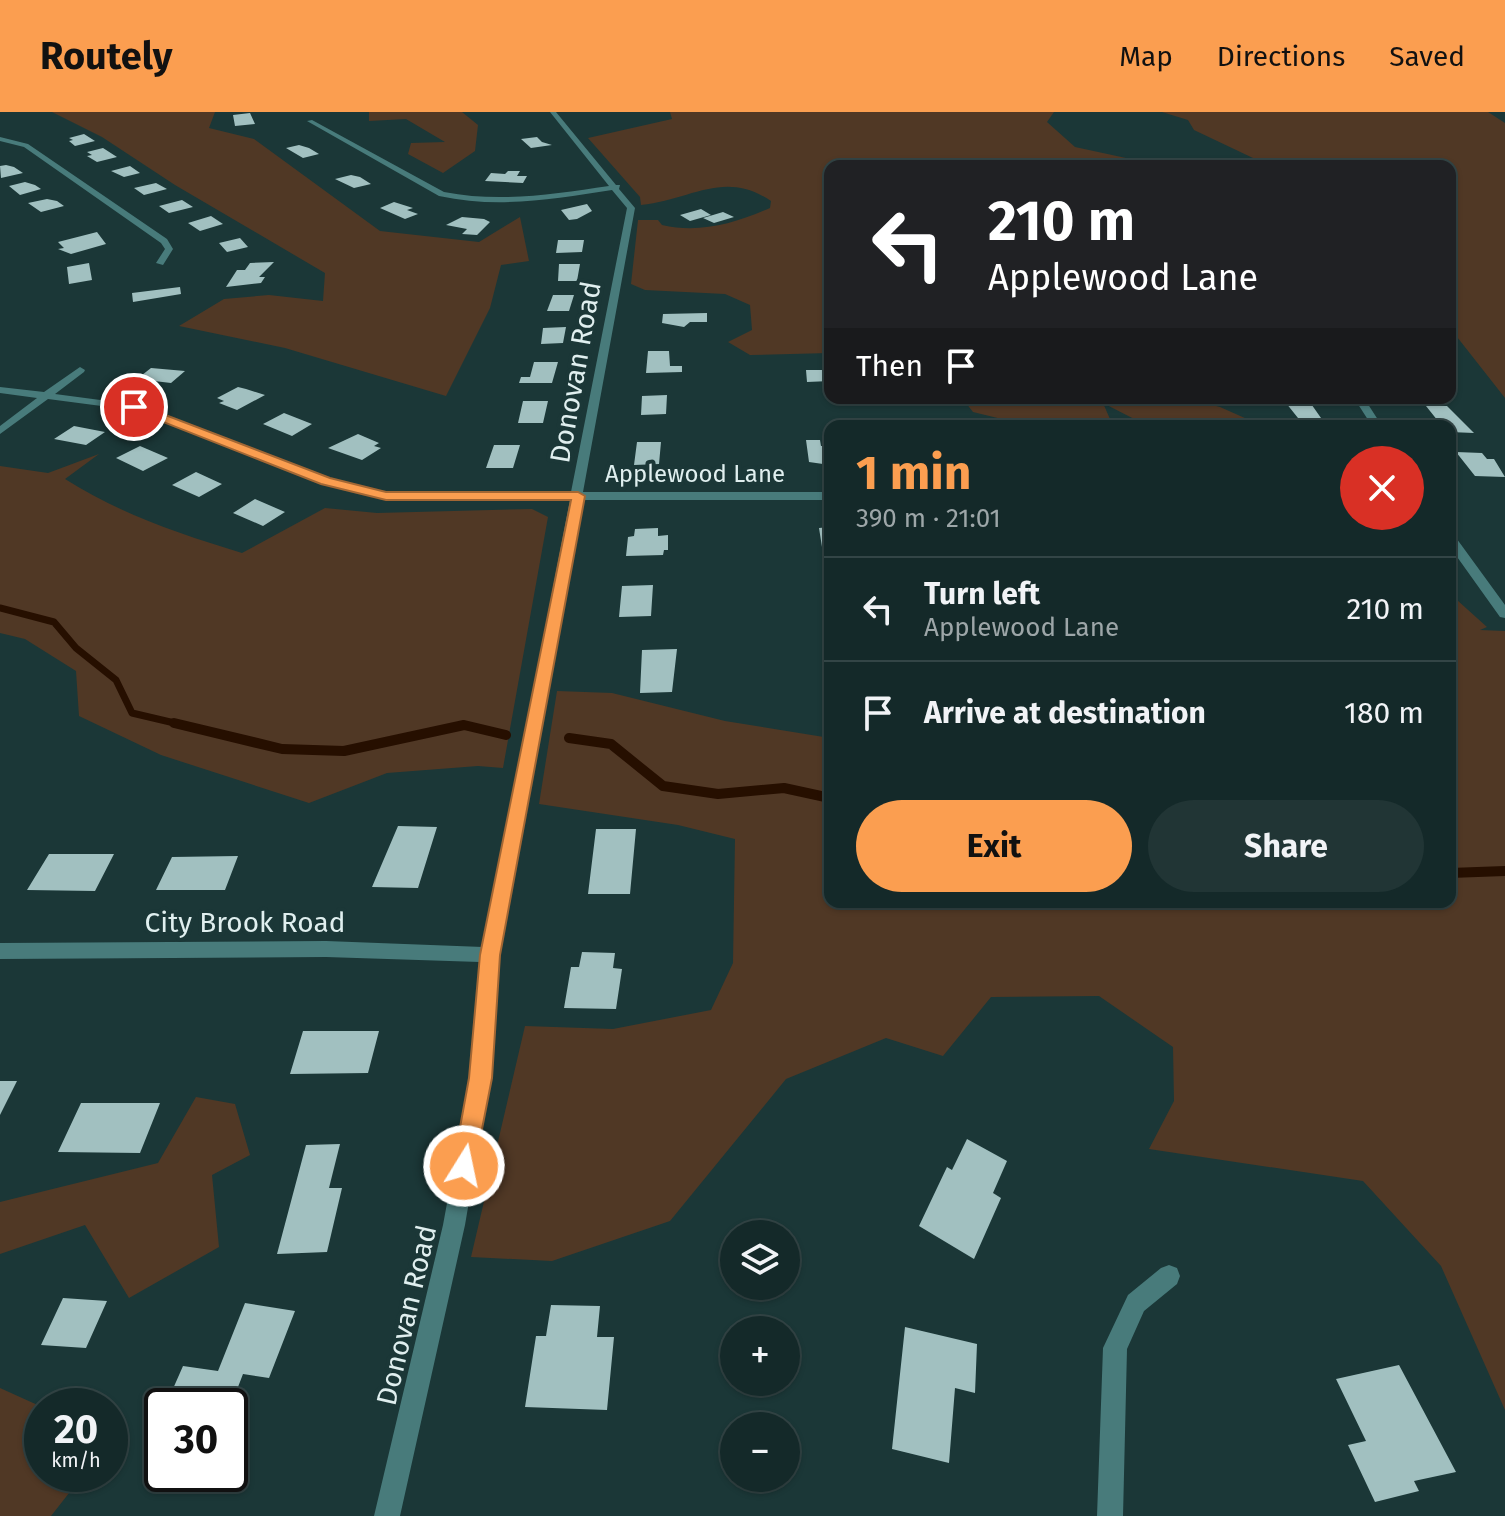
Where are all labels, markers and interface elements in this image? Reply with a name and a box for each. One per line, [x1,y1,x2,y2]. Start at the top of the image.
text: Routely [40,33,172,79]
text: Map [1119,40,1173,73]
text: Directions [1217,40,1345,73]
text: Saved [1389,40,1465,73]
text: 210 m [988,188,1135,255]
icon: left [856,192,960,296]
text: Applewood Lane [988,256,1258,300]
street label: Donovan Road [543,279,608,466]
icon: arrive [939,344,983,388]
text: Then [856,348,923,384]
pin [100,373,168,441]
icon: arrive [112,385,156,429]
text: 1 min [856,444,971,502]
button: close [1340,446,1424,530]
street label: Applewood Lane [605,460,785,488]
text: 390 m · 21:01 [856,503,1001,534]
text: Turn left [924,576,1040,612]
icon: left [856,587,900,631]
text: 210 m [1347,591,1424,627]
text: Applewood Lane [924,612,1119,643]
icon: arrive [856,691,900,735]
text: Arrive at destination [924,695,1206,731]
text: 180 m [1344,695,1424,731]
button: Exit [856,800,1132,892]
button: Share [1148,800,1424,892]
street label: City Brook Road [145,906,345,939]
position arrow [422,1124,506,1208]
map controls [720,1220,800,1492]
button: layers [720,1220,800,1300]
street label: Donovan Road [370,1222,443,1408]
button: + [720,1316,800,1396]
speed limit sign: 30 [144,1388,248,1492]
text: 20 [54,1406,98,1454]
button: − [720,1412,800,1492]
text: km/h [51,1448,101,1472]

